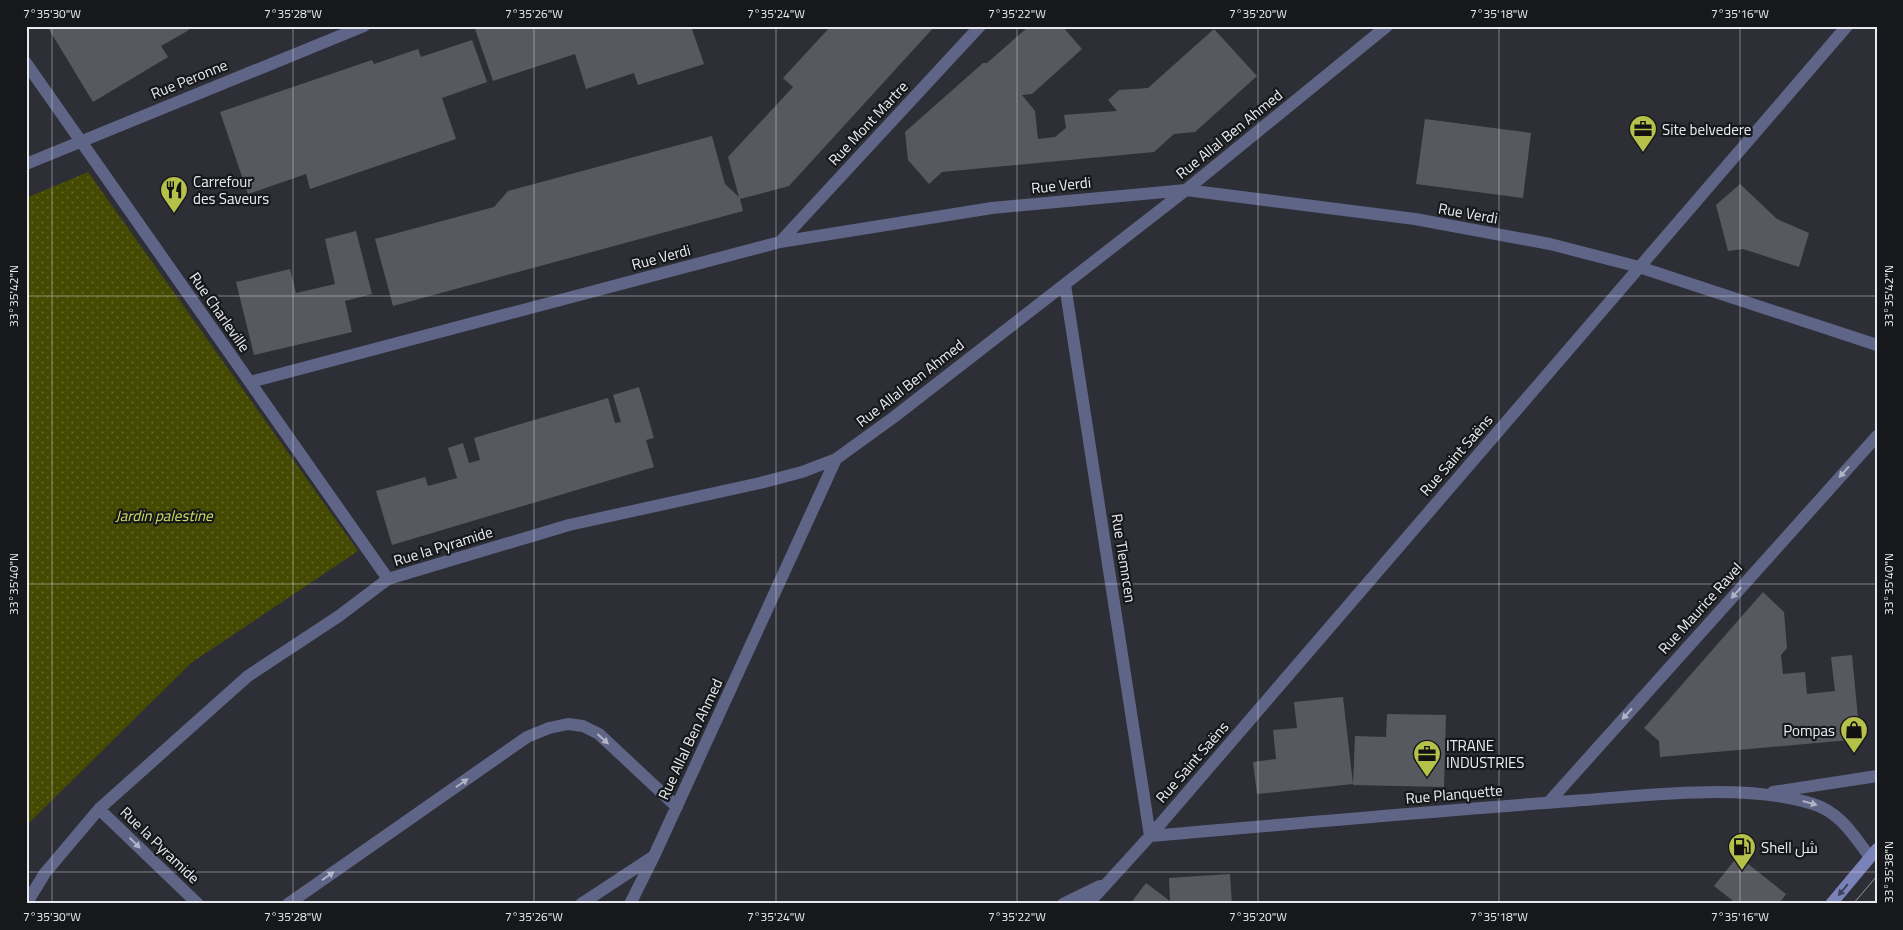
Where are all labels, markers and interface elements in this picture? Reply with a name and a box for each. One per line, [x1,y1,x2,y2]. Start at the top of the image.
text: 7°35'30"W [23,2,81,25]
text: 7°35'28"W [264,2,322,25]
text: 7°35'26"W [505,2,563,25]
text: 7°35'24"W [747,2,805,25]
text: 7°35'22"W [988,2,1046,25]
text: 7°35'20"W [1229,2,1287,25]
text: 7°35'18"W [1470,2,1528,25]
text: 7°35'16"W [1711,2,1769,25]
street label: Rue Peronne [146,50,232,108]
street label: Rue Mont Martre [820,73,916,173]
street label: Rue Allal Ben Ahmed [1169,81,1289,187]
office icon: Site belvedere [1628,114,1658,153]
place label: Site belvedere [1662,115,1751,144]
place label: Carrefour des Saveurs [193,167,269,213]
street label: Rue Verdi [1030,167,1092,203]
restaurant icon: Carrefour des Saveurs [159,175,189,214]
street label: Rue Verdi [1436,193,1500,233]
street label: Rue Verdi [628,235,694,279]
text: 33°35'42"N [2,265,25,327]
text: 33°35'42"N [1877,265,1900,327]
street label: Rue Charleville [181,266,259,358]
street label: Rue Allal Ben Ahmed [849,331,971,435]
street label: Rue Saint Saëns [1412,407,1500,503]
one-way arrow [1838,465,1850,477]
park label: Jardin palestine [114,501,214,530]
street label: Rue Tlemncen [1103,511,1145,605]
street label: Rue la Pyramide [390,517,496,575]
text: 33°35'40"N [2,553,25,615]
text: 33°35'40"N [1877,553,1900,615]
street label: Rue Maurice Ravel [1650,555,1750,661]
one-way arrow [1730,586,1742,598]
street label: Rue Allal Ben Ahmed [649,673,731,805]
one-way arrow [1622,708,1633,721]
street label: Rue Saint Saëns [1148,714,1236,810]
shop icon: Pompas [1839,715,1869,754]
place label: Pompas [1783,716,1835,745]
place label: ITRANE INDUSTRIES [1446,731,1524,777]
one-way arrow [597,733,609,745]
office icon: ITRANE INDUSTRIES [1412,739,1442,778]
street label: Rue Planquette [1404,775,1504,813]
one-way arrow [455,778,468,788]
street label: Rue la Pyramide [113,799,207,891]
one-way arrow [1803,800,1818,808]
fuel station icon: Shell شل [1727,832,1757,871]
place label: Shell شل [1761,833,1818,862]
one-way arrow [128,837,140,849]
text: 33°35'38"N [1877,841,1900,903]
one-way arrow [322,871,335,881]
one-way arrow [1837,883,1848,896]
text: 7°35'30"W [23,905,81,928]
text: 7°35'28"W [264,905,322,928]
text: 7°35'26"W [505,905,563,928]
text: 7°35'24"W [747,905,805,928]
text: 7°35'22"W [988,905,1046,928]
text: 7°35'20"W [1229,905,1287,928]
text: 7°35'18"W [1470,905,1528,928]
text: 7°35'16"W [1711,905,1769,928]

